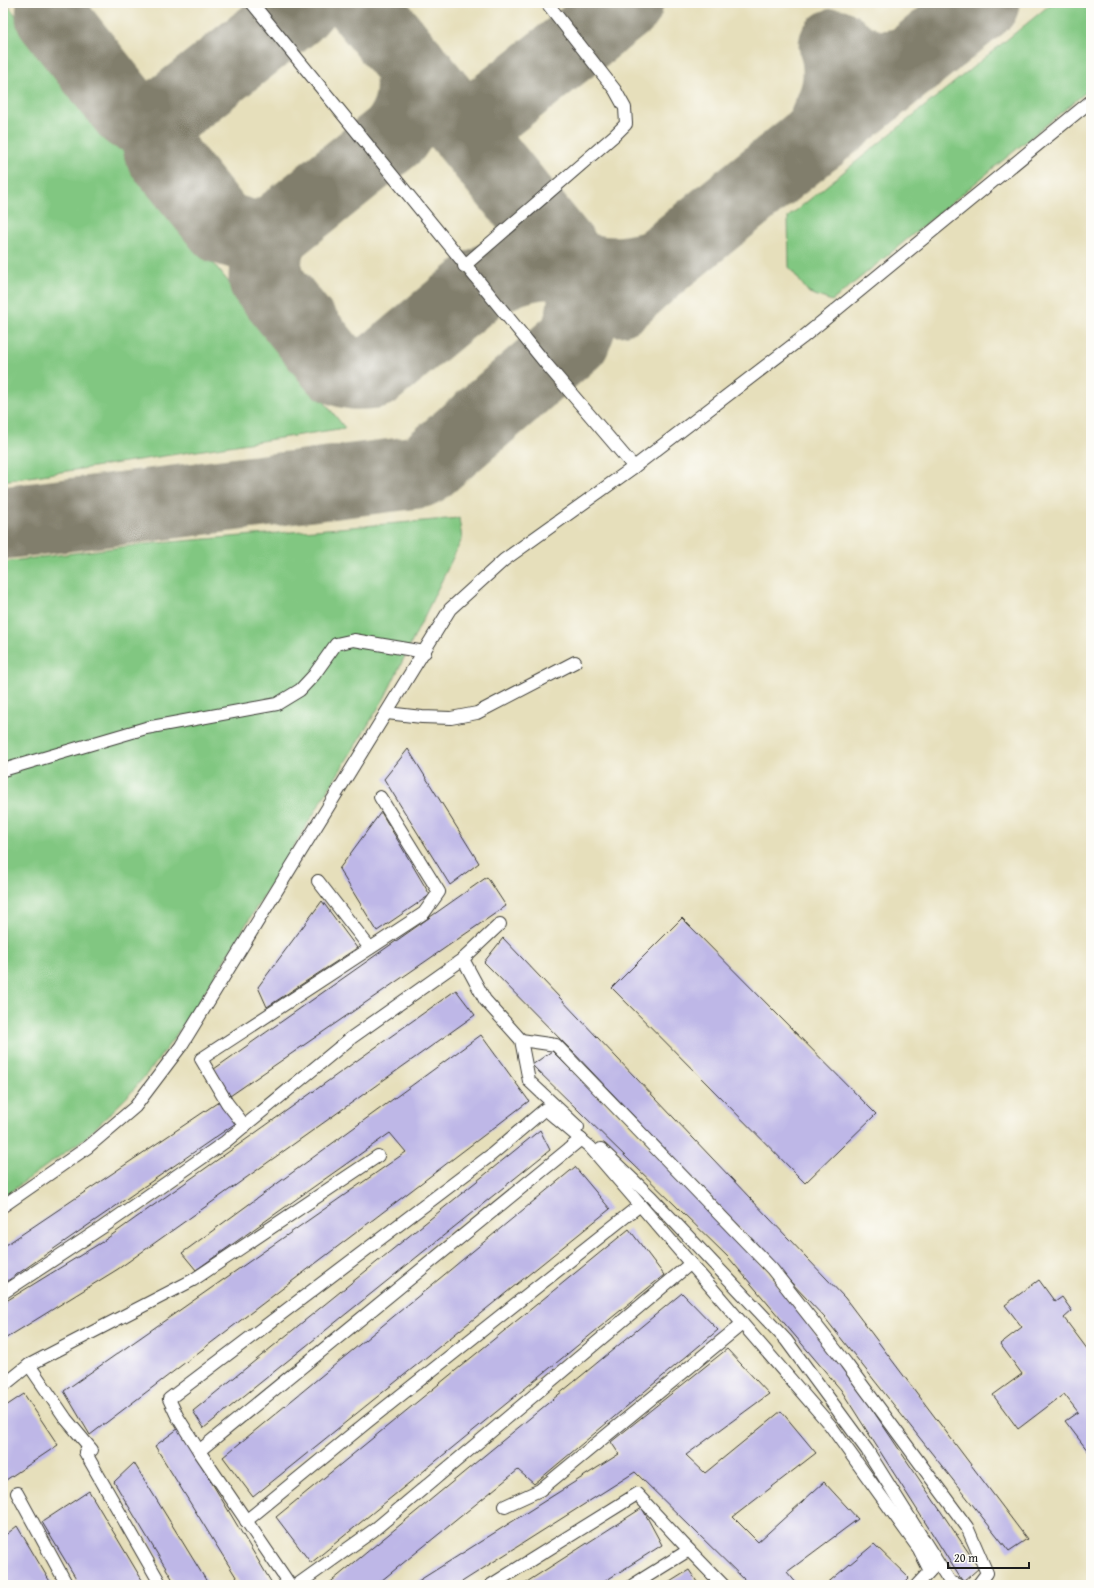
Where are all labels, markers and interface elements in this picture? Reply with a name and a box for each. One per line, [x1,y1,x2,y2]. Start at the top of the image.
scale bar [948,1544,1029,1570]
text: 20 m [954,1549,978,1566]

